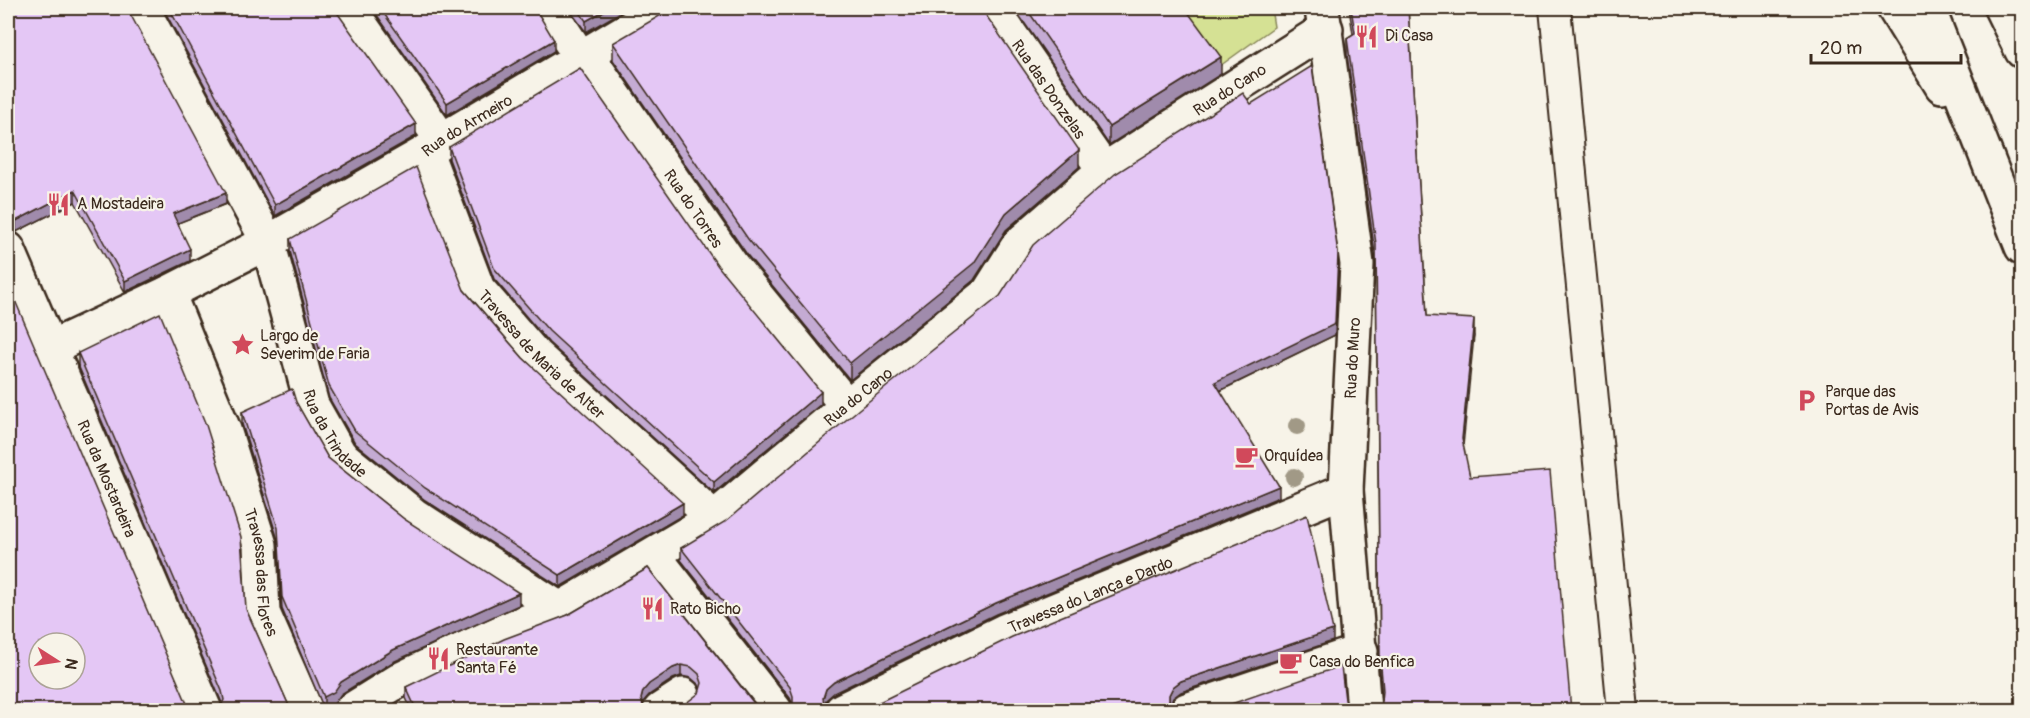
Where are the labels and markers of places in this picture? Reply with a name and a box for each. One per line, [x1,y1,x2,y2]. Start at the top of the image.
restaurant icon: Di Casa [1354,23,1380,49]
place label: Di Casa [1385,26,1433,46]
restaurant icon: A Mostadeira [46,191,72,217]
place label: A Mostadeira [77,194,164,214]
place label: Largo de Severim de Faria [260,326,370,364]
place icon: Largo de Severim de Faria [229,332,255,358]
place label: Parque das Portas de Avis [1825,382,1919,420]
parking icon: Parque das Portas de Avis [1794,388,1820,414]
cafe icon: Orquídea [1233,443,1259,469]
place label: Orquídea [1264,446,1323,466]
restaurant icon: Rato Bicho [639,596,665,622]
place label: Rato Bicho [670,599,741,619]
place label: Restaurante Santa Fé [456,640,538,678]
restaurant icon: Restaurante Santa Fé [425,646,451,672]
cafe icon: Casa do Benfica [1278,649,1304,675]
place label: Casa do Benfica [1309,652,1415,672]

